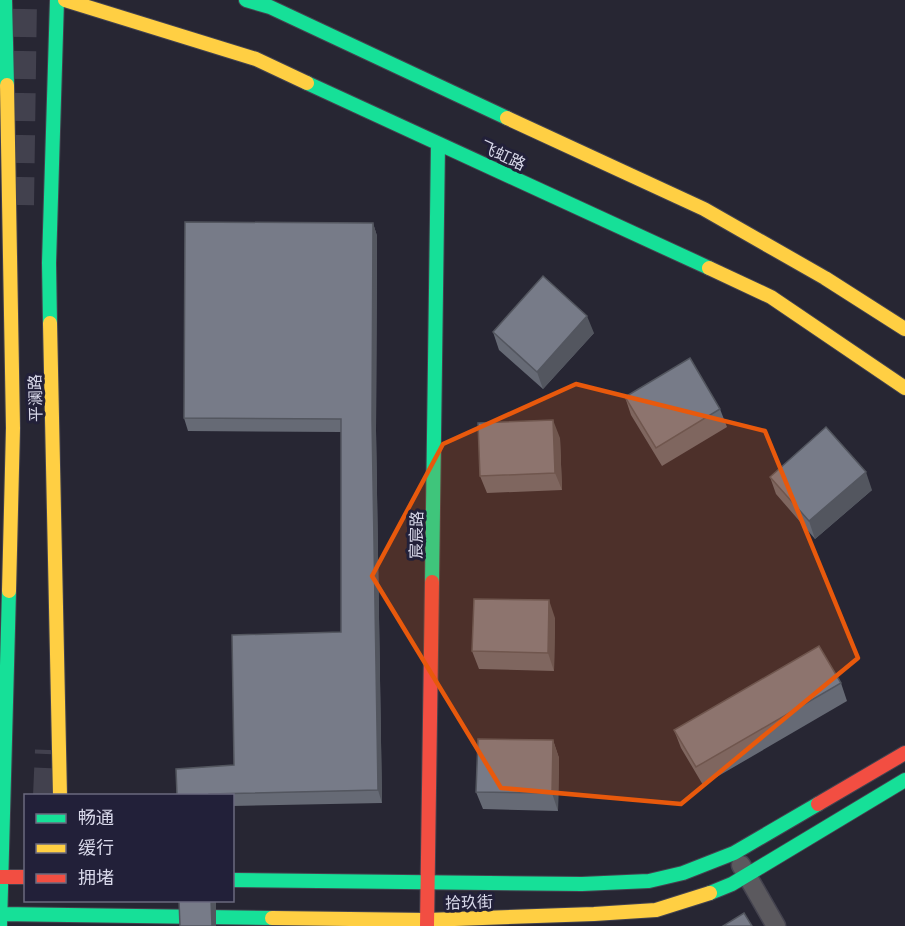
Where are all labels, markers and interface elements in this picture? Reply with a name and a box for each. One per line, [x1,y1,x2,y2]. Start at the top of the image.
street label: 飞虹路 [477,138,528,175]
street label: 平澜路 [27,374,46,422]
street label: 宸宸路 [408,511,427,559]
legend [24,794,234,902]
text: 畅通 [78,808,114,829]
text: 缓行 [78,838,114,859]
text: 拥堵 [78,868,114,889]
street label: 拾玖街 [445,893,493,914]

